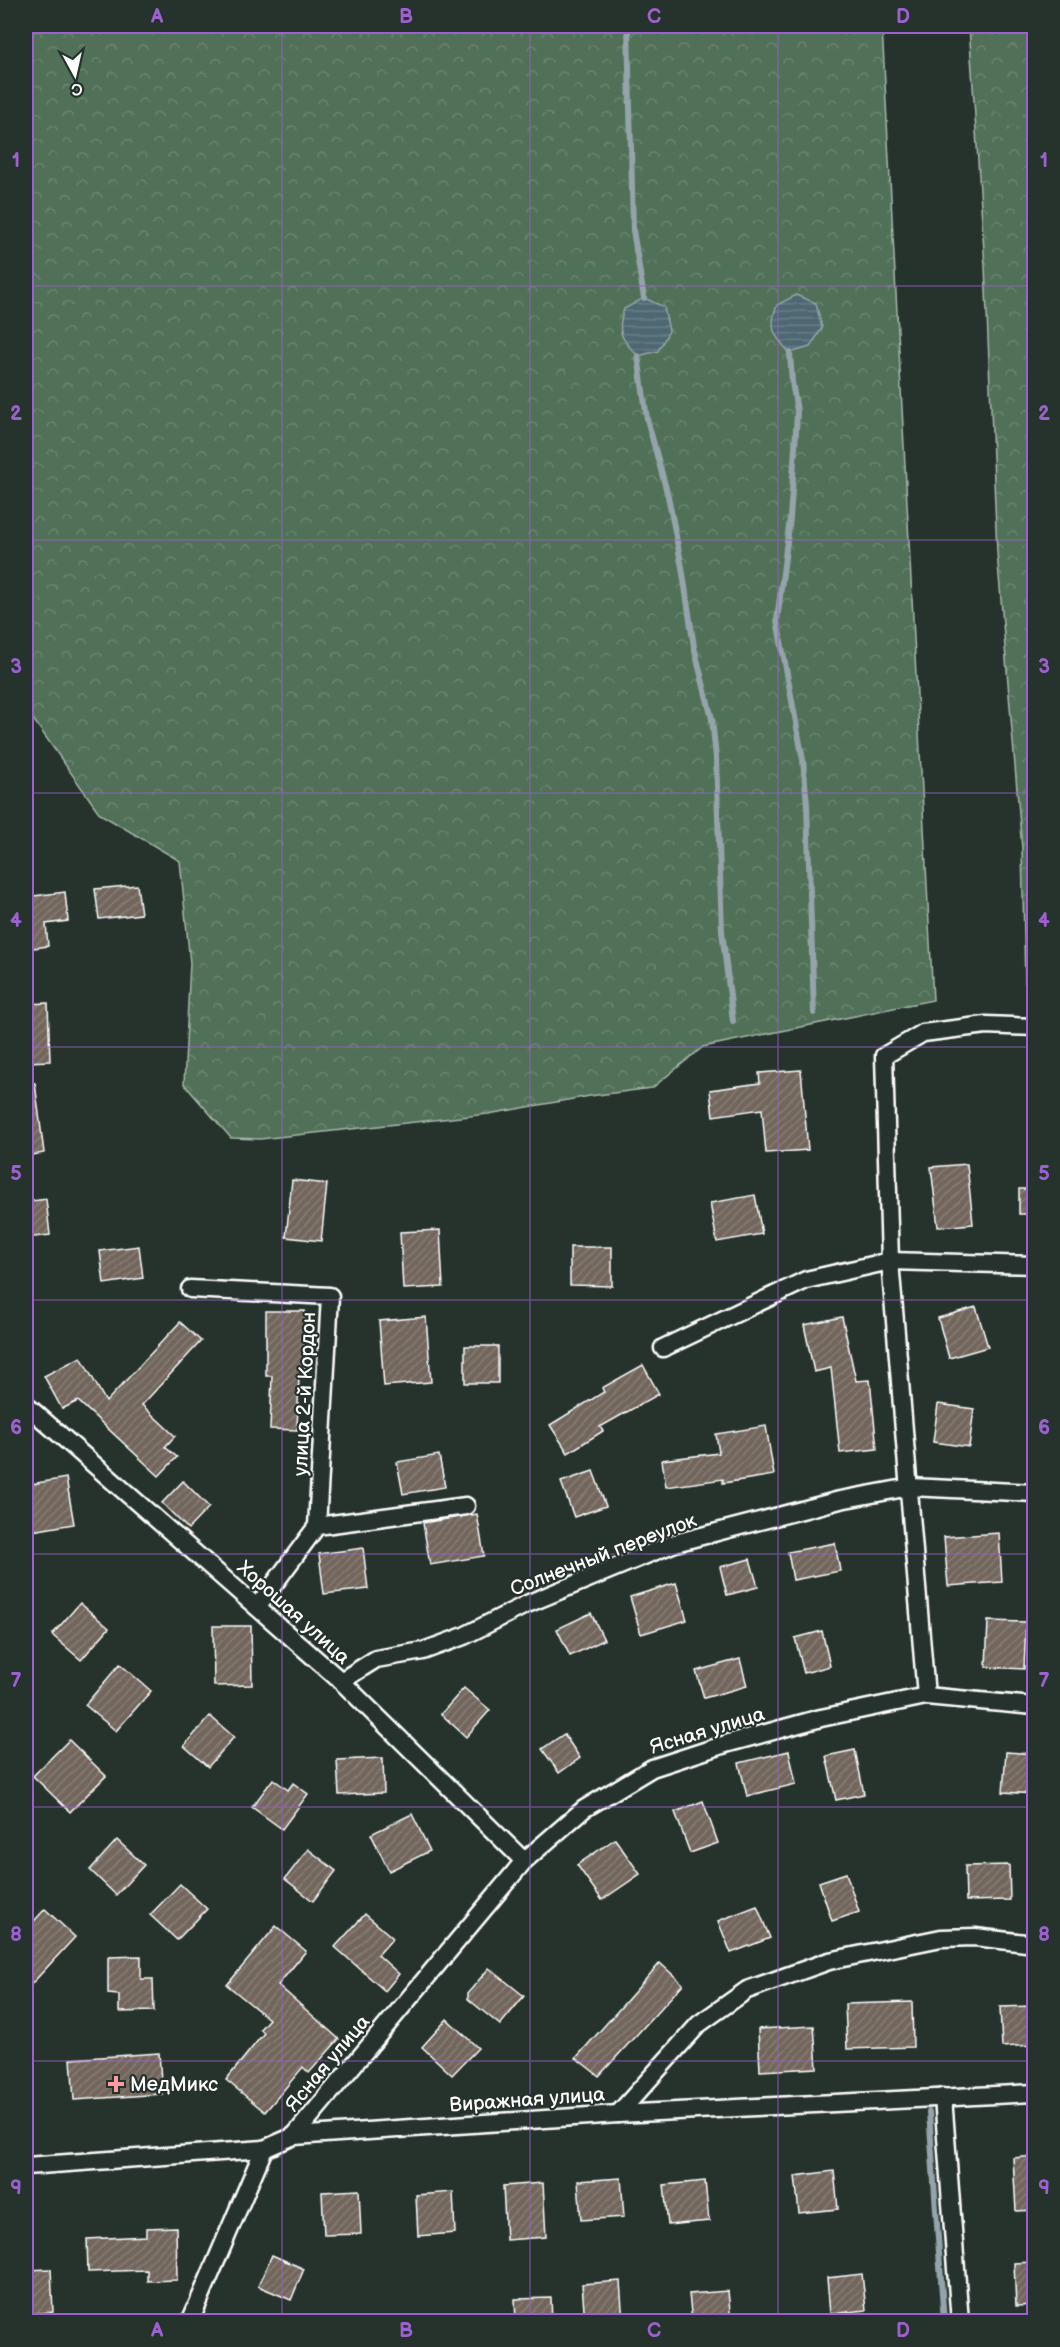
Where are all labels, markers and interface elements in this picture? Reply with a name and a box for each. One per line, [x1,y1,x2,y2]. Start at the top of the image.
text: A [150,5,164,29]
text: B [399,5,413,29]
text: C [647,5,661,29]
text: D [896,5,910,29]
north arrow [45,45,105,105]
text: С [70,78,84,99]
text: 1 [12,149,20,173]
text: 1 [1040,149,1048,173]
text: 2 [10,402,22,426]
text: 2 [1038,402,1050,426]
text: 3 [10,655,22,679]
text: 3 [1038,655,1050,679]
text: 4 [10,909,22,933]
text: 4 [1038,909,1050,933]
text: 5 [10,1162,22,1186]
text: 5 [1038,1162,1050,1186]
street label: улица 2-й Кордон [289,1311,321,1477]
text: 6 [10,1416,22,1440]
text: 6 [1038,1416,1050,1440]
street label: Солнечный переулок [507,1508,700,1601]
street label: Хорошая улица [232,1556,355,1670]
text: 7 [10,1669,22,1693]
text: 7 [1038,1669,1050,1693]
street label: Ясная улица [647,1702,768,1760]
text: 8 [10,1923,22,1947]
text: 8 [1038,1923,1050,1947]
street label: Ясная улица [280,2010,375,2117]
place label: МедМикс [130,2073,218,2097]
marker: МедМикс [107,2075,125,2093]
street label: Виражная улица [448,2083,606,2117]
text: 9 [10,2176,22,2200]
text: 9 [1038,2176,1050,2200]
text: A [150,2319,164,2343]
text: B [399,2319,413,2343]
text: C [647,2319,661,2343]
text: D [896,2319,910,2343]

